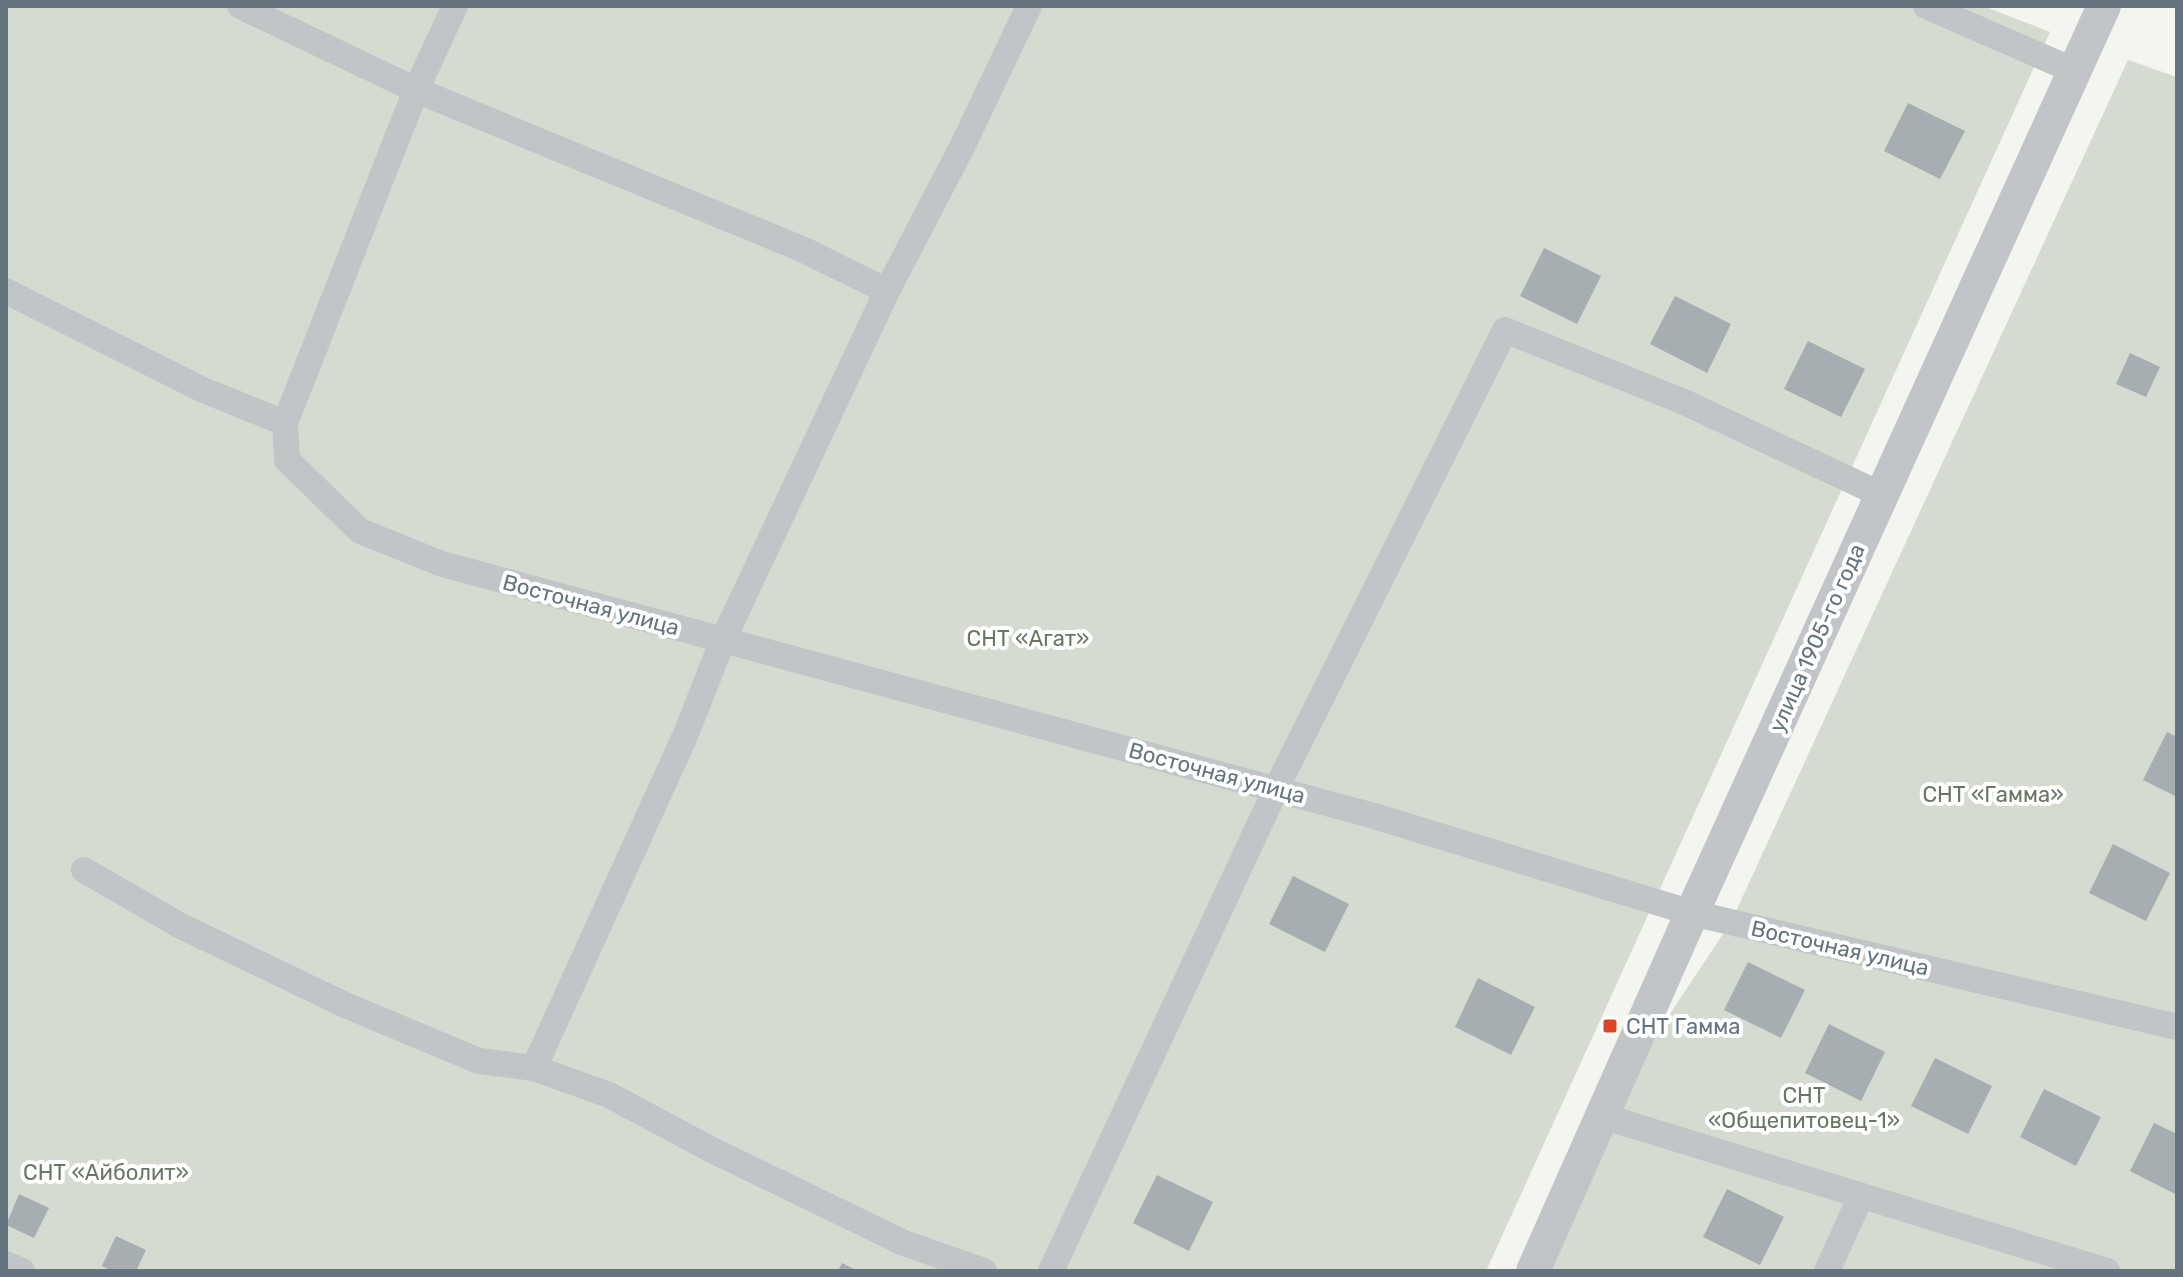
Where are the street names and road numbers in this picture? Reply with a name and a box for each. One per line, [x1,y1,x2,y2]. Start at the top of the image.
street label: улица 1905-го года [1763,540,1871,736]
street label: Восточная улица [500,568,682,642]
street label: Восточная улица [1126,736,1308,810]
street label: Восточная улица [1748,914,1932,982]

